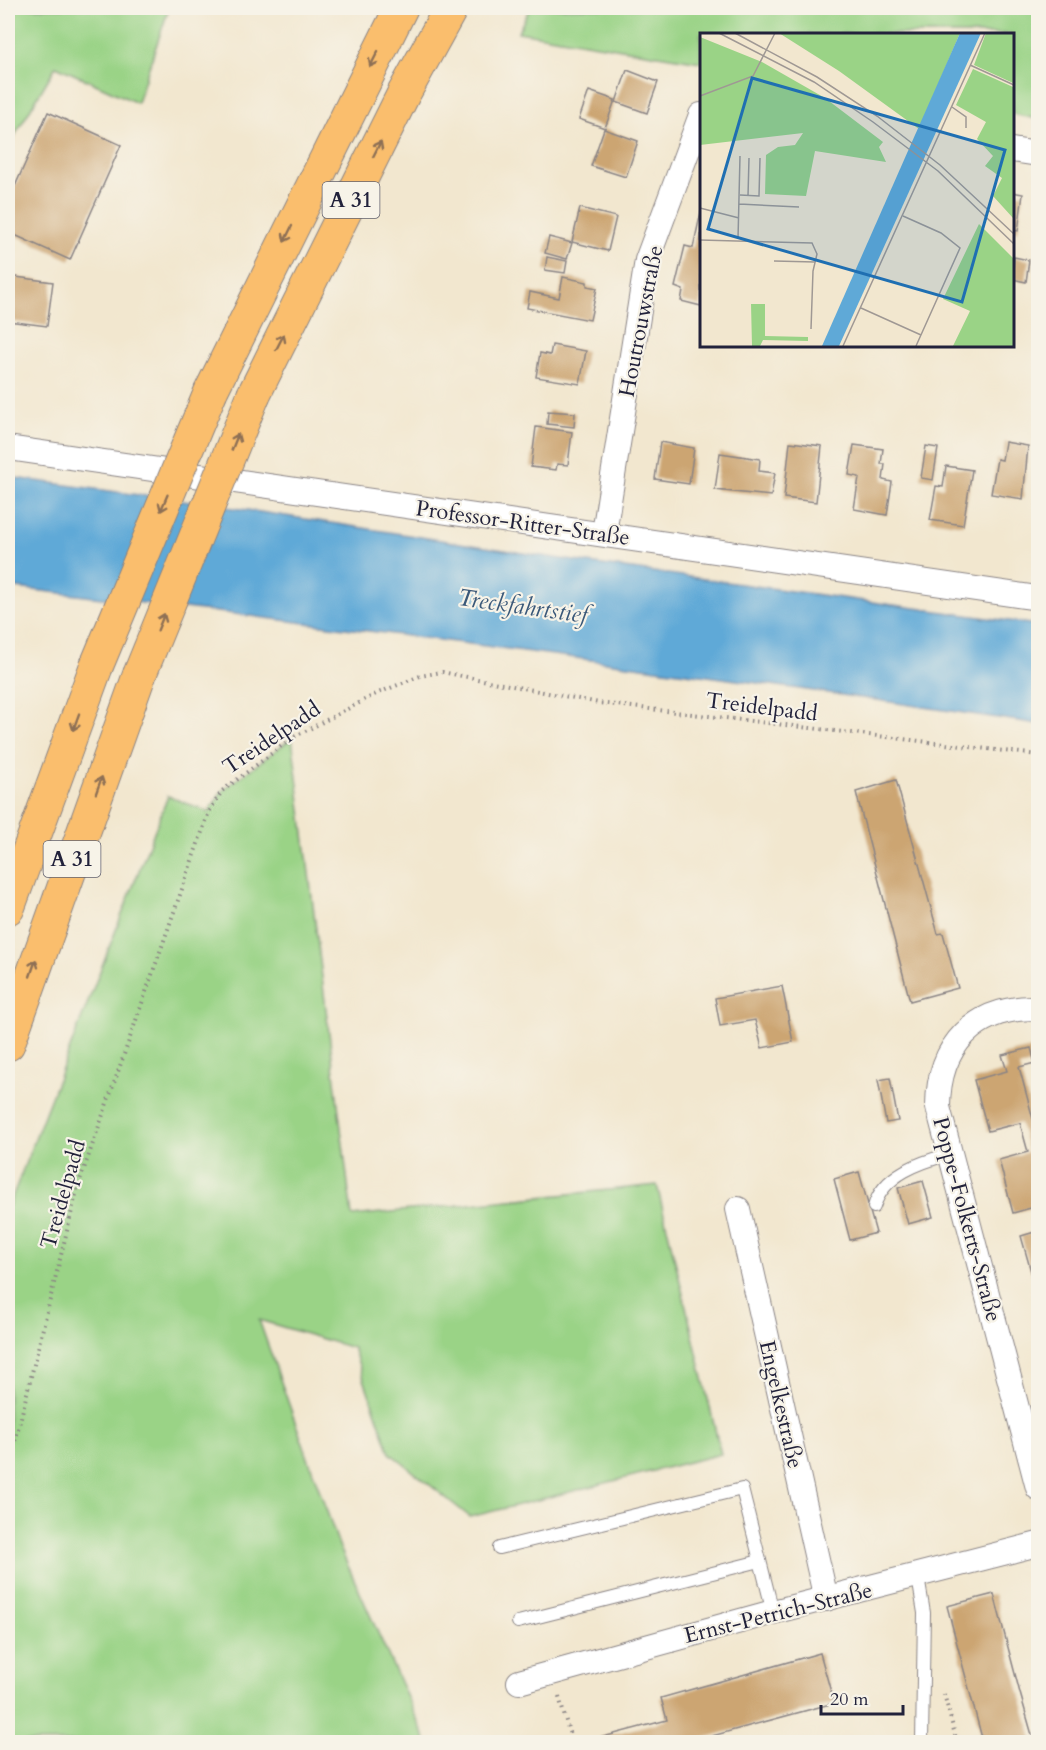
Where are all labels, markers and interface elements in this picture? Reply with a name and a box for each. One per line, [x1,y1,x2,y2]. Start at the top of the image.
inset map [700,33,1013,346]
one-way arrow [367,50,379,68]
one-way arrow [371,140,383,158]
road number: A 31 [322,182,380,218]
one-way arrow [281,225,293,243]
street label: Houtrouwstraße [612,243,670,400]
one-way arrow [275,334,286,352]
one-way arrow [230,433,241,451]
one-way arrow [158,493,169,511]
street label: Professor-Ritter-Straße [414,493,632,553]
water label: Treckfahrtstief [456,581,595,633]
one-way arrow [156,613,167,632]
street label: Treidelpadd [704,685,820,729]
street label: Treidelpadd [217,694,327,782]
one-way arrow [69,712,80,730]
one-way arrow [94,776,105,795]
road number: A 31 [44,841,100,877]
one-way arrow [29,959,40,978]
street label: Poppe-Folkerts-Straße [925,1114,1009,1325]
street label: Treidelpadd [33,1136,93,1252]
street label: Engelkestraße [752,1337,810,1471]
street label: Ernst-Petrich-Straße [681,1575,875,1651]
scale bar [821,1678,904,1716]
text: 20 m [830,1687,869,1712]

